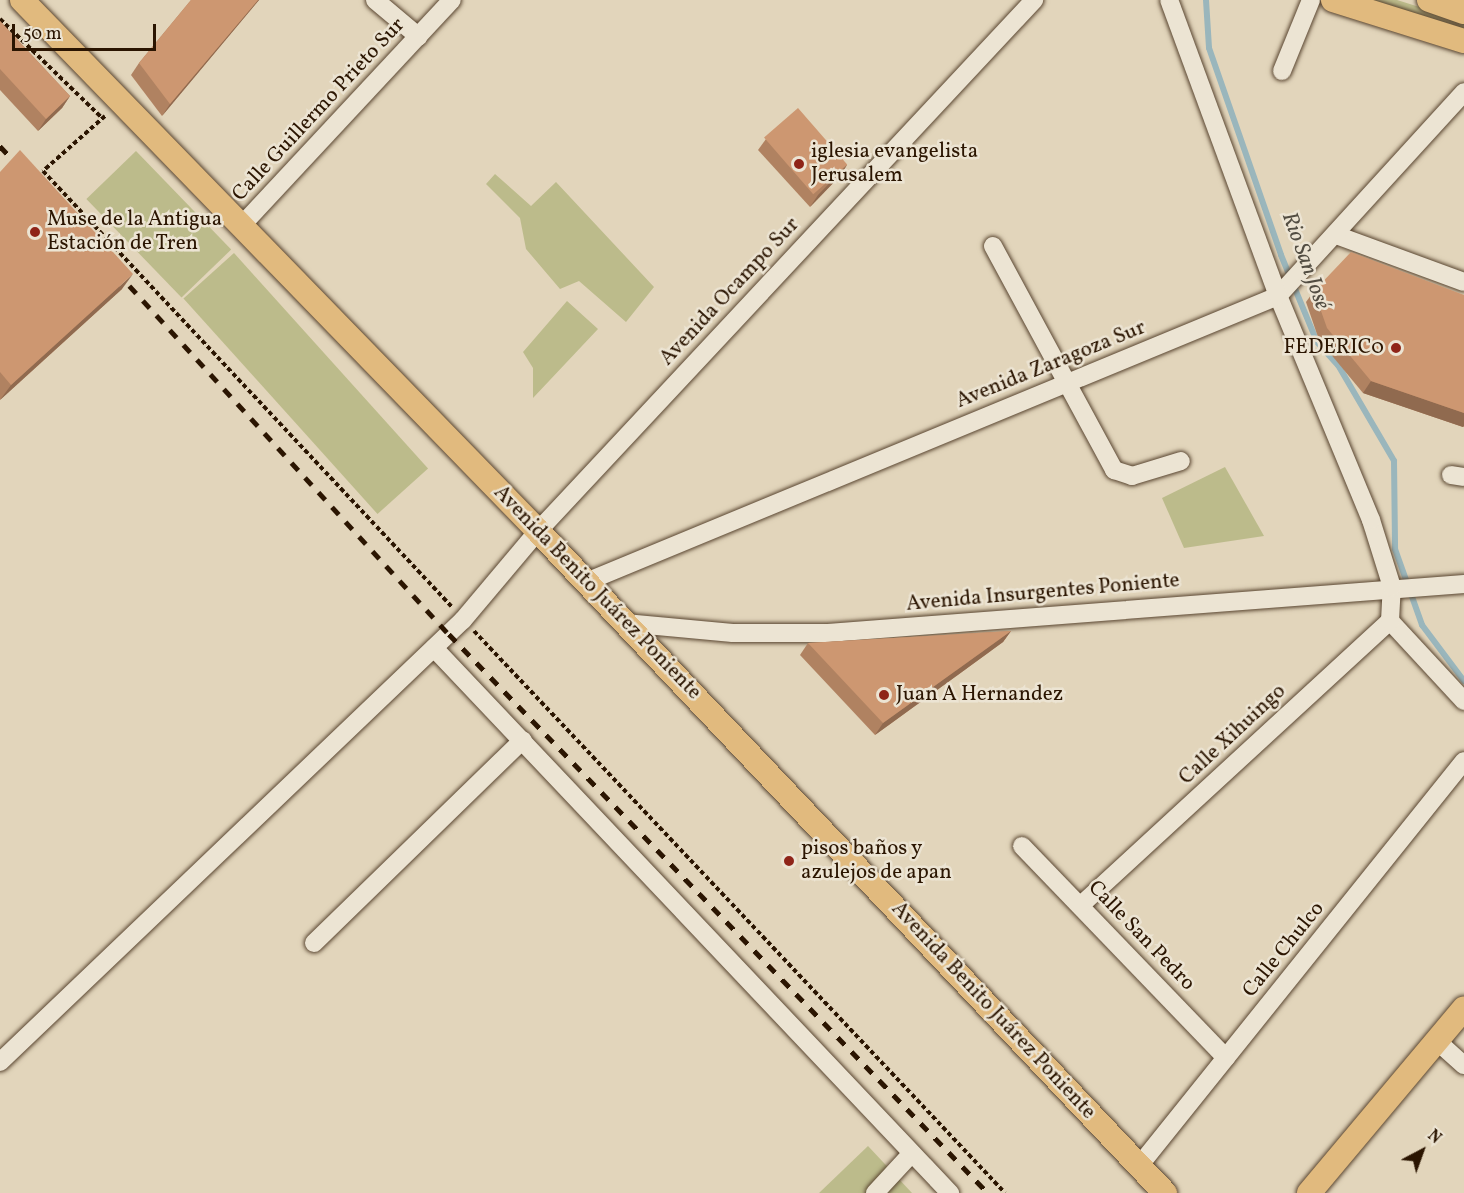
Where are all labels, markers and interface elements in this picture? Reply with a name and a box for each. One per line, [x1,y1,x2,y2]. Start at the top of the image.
scale bar [15,12,159,50]
street label: Calle Guillermo Prieto Sur [227,13,411,207]
text: 50 m [23,22,62,47]
place label: iglesia evangelista Jerusalem [811,139,978,189]
marker: iglesia evangelista Jerusalem [792,157,806,171]
place label: Muse de la Antigua Estación de Tren [47,207,222,257]
water label: Rio San José [1275,209,1335,313]
street label: Avenida Ocampo Sur [655,213,805,371]
marker: Muse de la Antigua Estación de Tren [28,225,42,239]
street label: Avenida Zaragoza Sur [953,315,1149,415]
place label: FEDERIC0 [1284,335,1384,361]
marker: FEDERIC0 [1389,341,1403,355]
street label: Avenida Benito Juárez Poniente [488,481,706,705]
street label: Avenida Insurgentes Poniente [905,568,1181,618]
street label: Calle Xihuingo [1175,679,1291,791]
place label: Juan A Hernandez [896,682,1063,708]
marker: Juan A Hernandez [877,688,891,702]
place label: pisos baños y azulejos de apan [801,836,952,886]
marker: pisos baños y azulejos de apan [782,854,796,868]
street label: Calle San Pedro [1082,876,1200,996]
street label: Avenida Benito Juárez Poniente [885,897,1101,1125]
street label: Calle Chulco [1238,897,1330,1003]
north arrow [1392,1121,1452,1181]
text: N [1422,1125,1445,1150]

